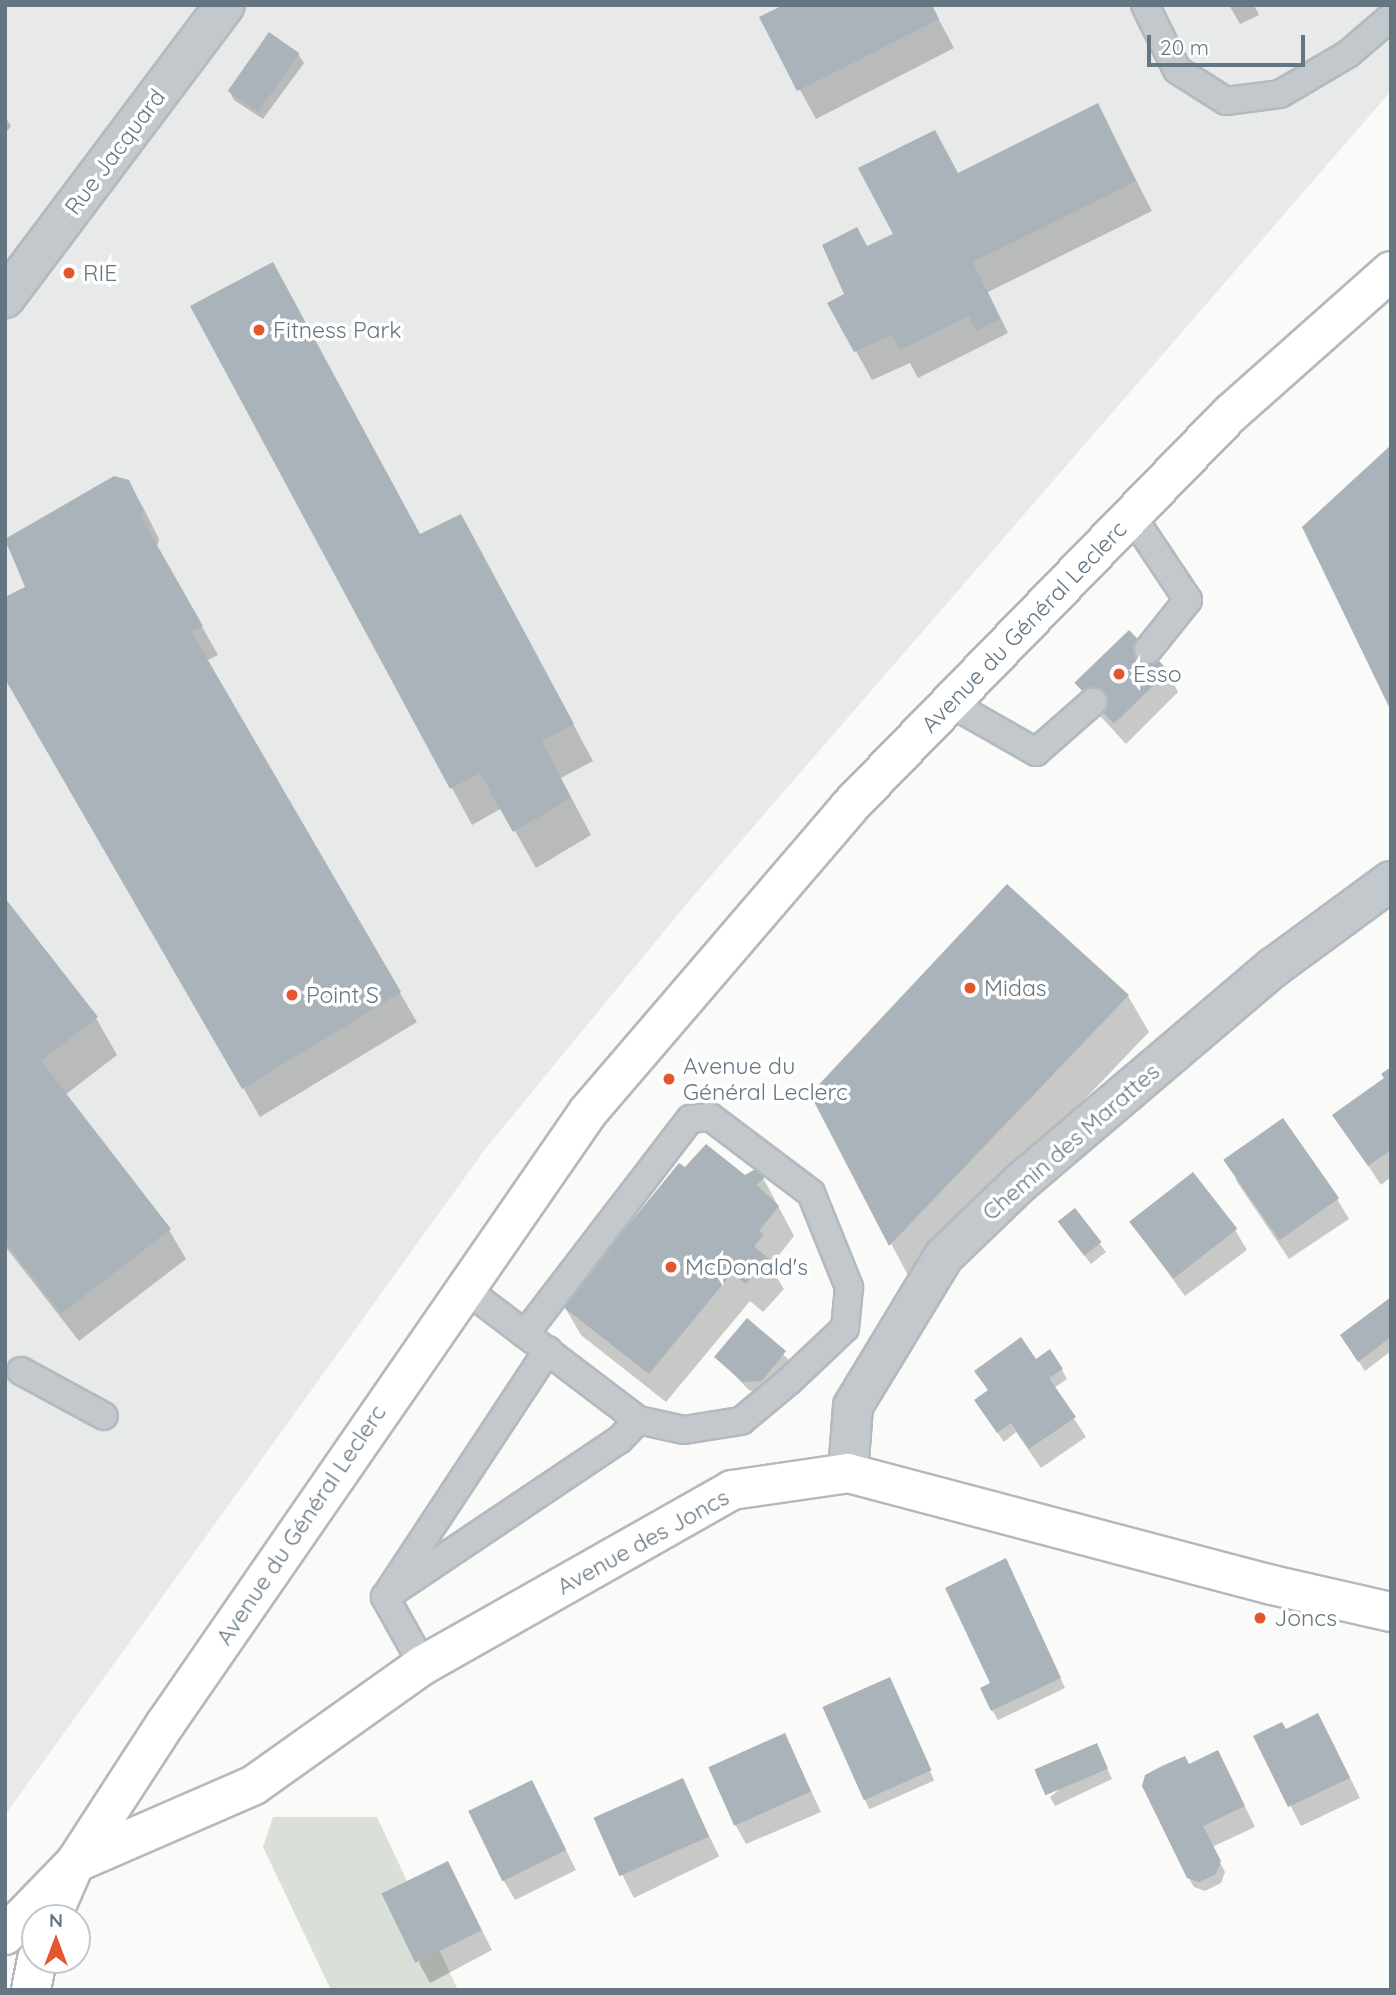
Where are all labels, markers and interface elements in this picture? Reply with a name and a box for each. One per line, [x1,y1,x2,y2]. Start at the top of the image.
scale bar [1151,21,1308,65]
text: 20 m [1160,34,1209,60]
street label: Rue Jacquard [59,84,171,220]
place label: RIE [83,259,117,287]
marker: RIE [61,265,77,281]
place label: Fitness Park [273,316,402,344]
marker: Fitness Park [251,322,267,338]
street label: Avenue du Général Leclerc [916,515,1132,739]
place label: Esso [1133,660,1182,688]
marker: Esso [1111,666,1127,682]
place label: Midas [984,974,1047,1002]
marker: Midas [962,980,978,996]
place label: Point S [306,981,379,1009]
marker: Point S [284,987,300,1003]
place label: Avenue du Général Leclerc [683,1052,848,1106]
street label: Chemin des Marattes [977,1058,1165,1226]
marker: Avenue du Général Leclerc [661,1071,677,1087]
place label: McDonald's [685,1253,808,1281]
marker: McDonald's [663,1259,679,1275]
street label: Avenue du Général Leclerc [210,1400,392,1650]
street label: Avenue des Joncs [552,1483,734,1601]
place label: Joncs [1274,1604,1337,1632]
marker: Joncs [1252,1610,1268,1626]
north arrow [21,1904,91,1974]
text: N [49,1908,63,1932]

